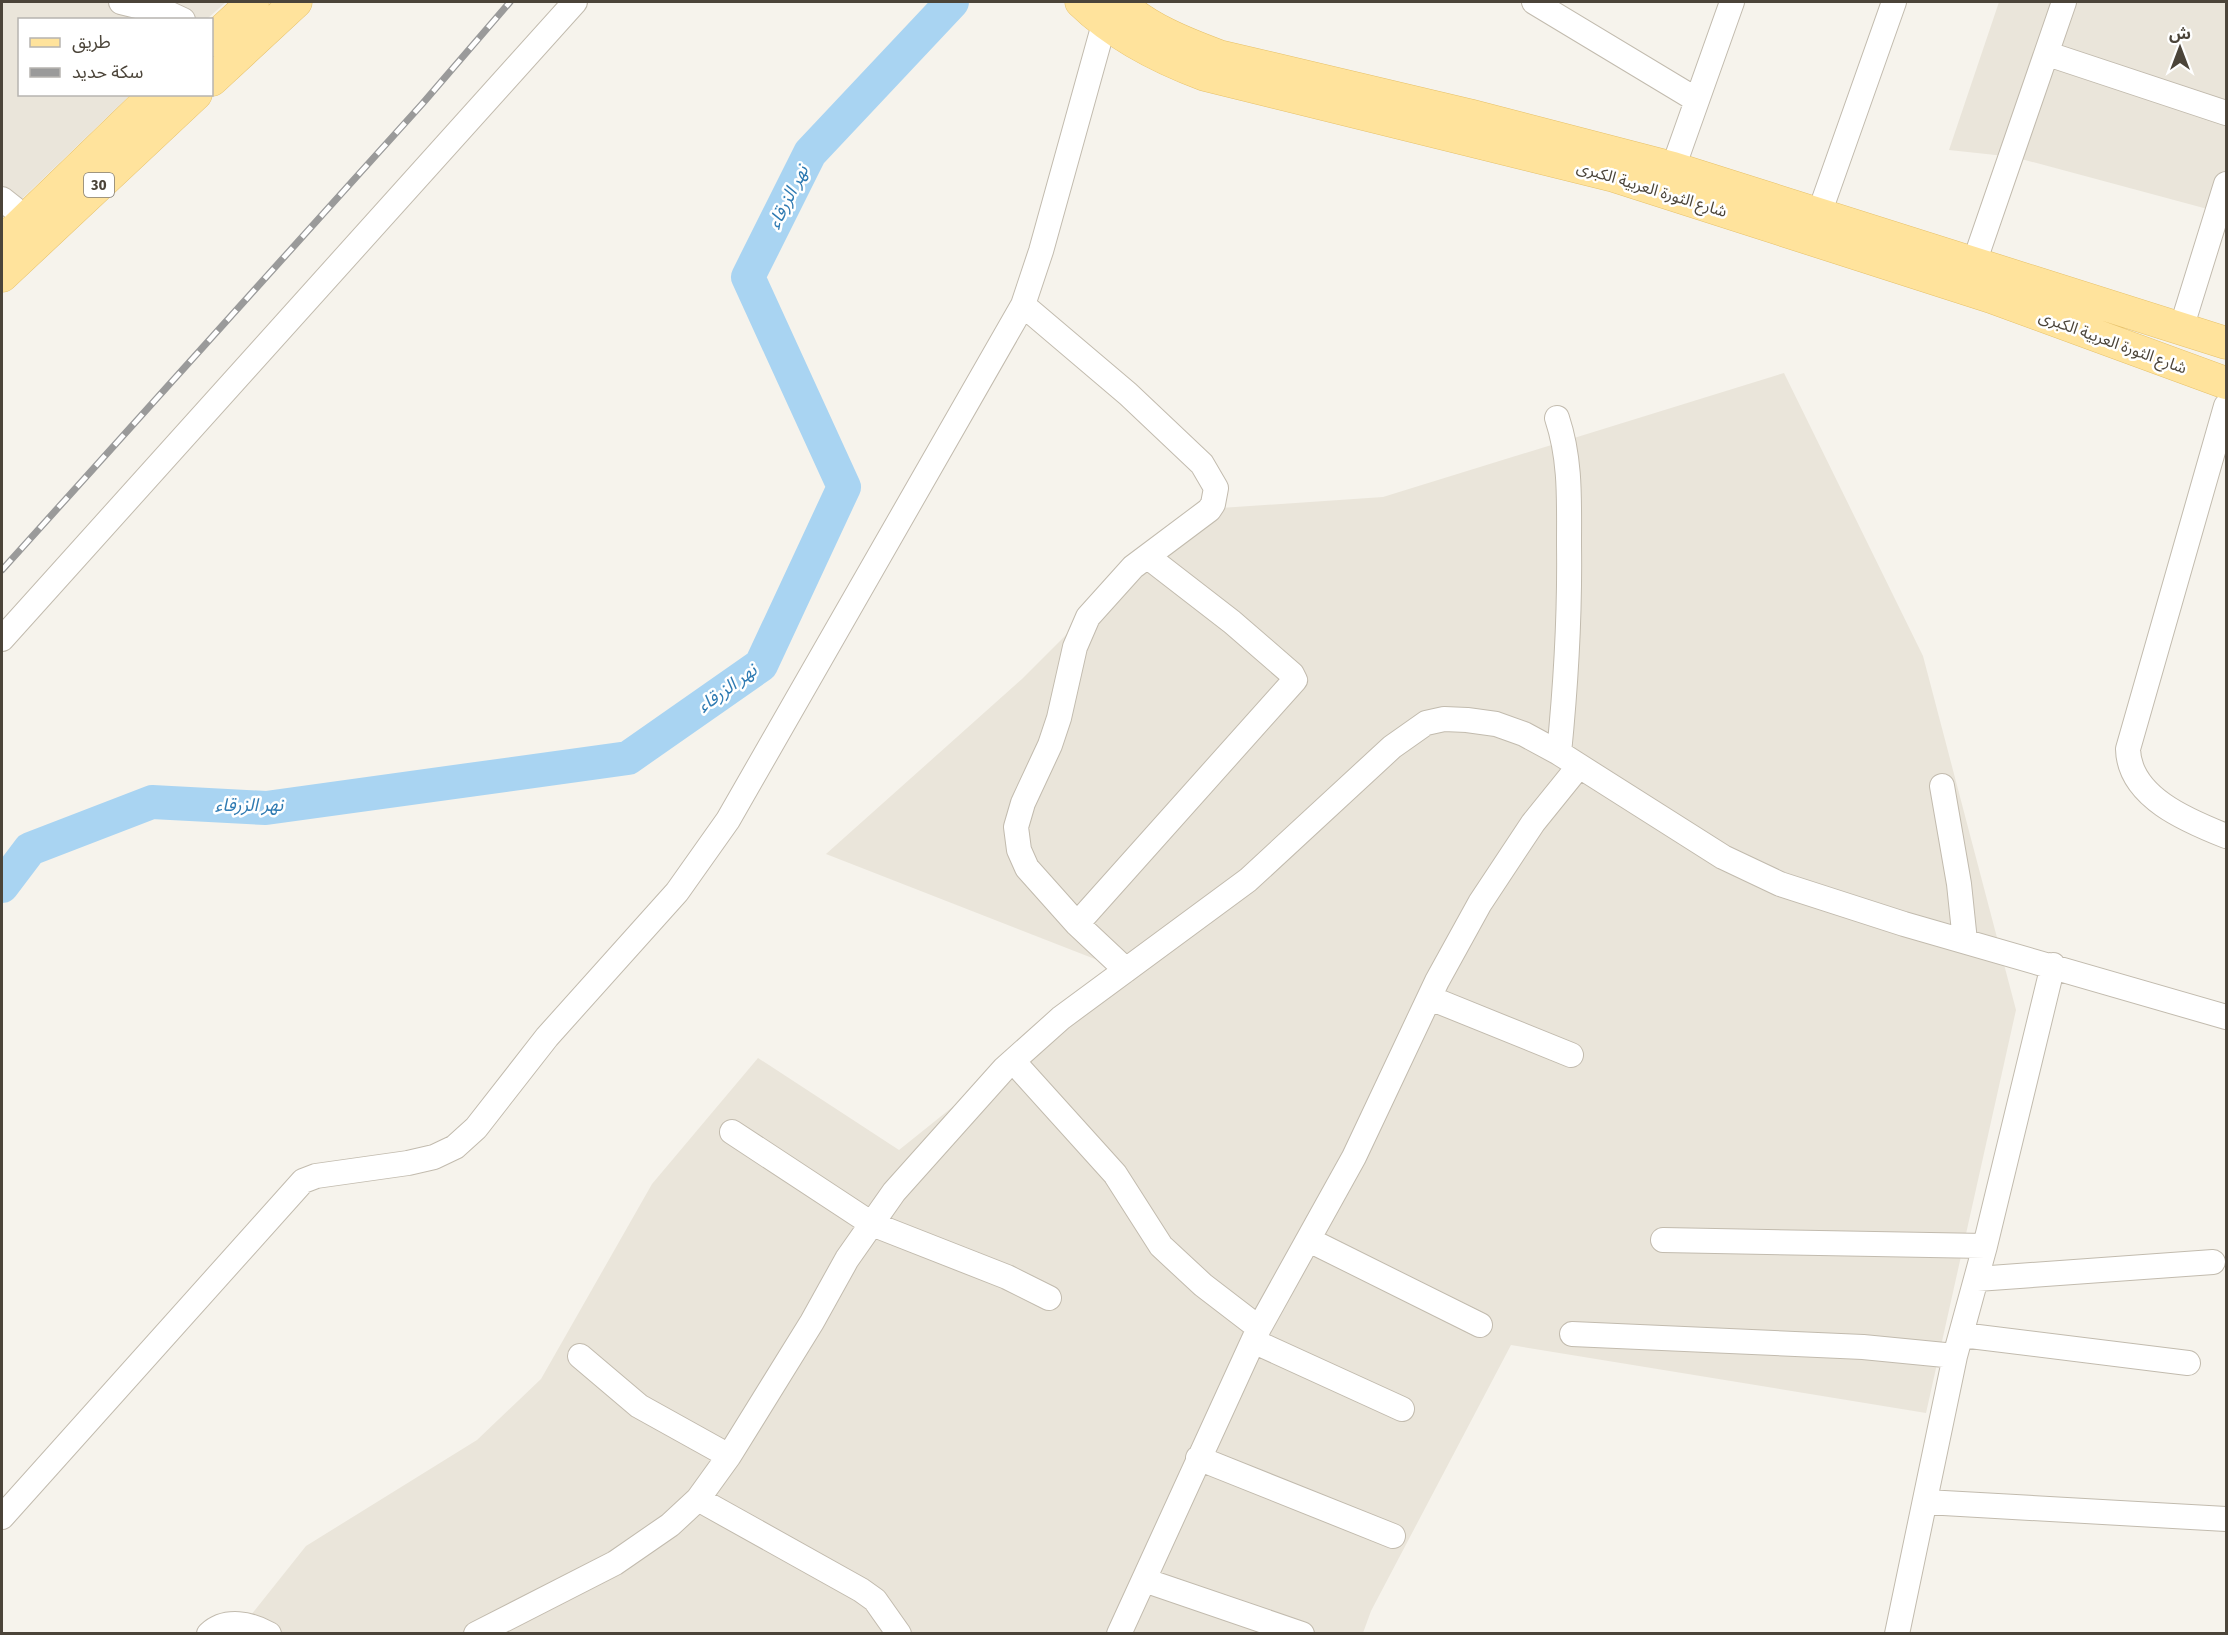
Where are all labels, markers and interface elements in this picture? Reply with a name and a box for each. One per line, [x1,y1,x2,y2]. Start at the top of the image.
legend [18,18,213,96]
north arrow [2150,18,2210,78]
text: ش [2169,24,2191,43]
text: طريق [72,31,111,53]
text: سكة حديد [72,61,143,83]
street label: شارع الثورة العربية الكبرى [1574,157,1729,224]
water label: نهر الزرقاء [763,160,814,232]
road number: 30 [84,173,114,197]
street label: شارع الثورة العربية الكبرى [2035,306,2190,380]
water label: نهر الزرقاء [693,658,763,717]
water label: نهر الزرقاء [215,794,285,816]

